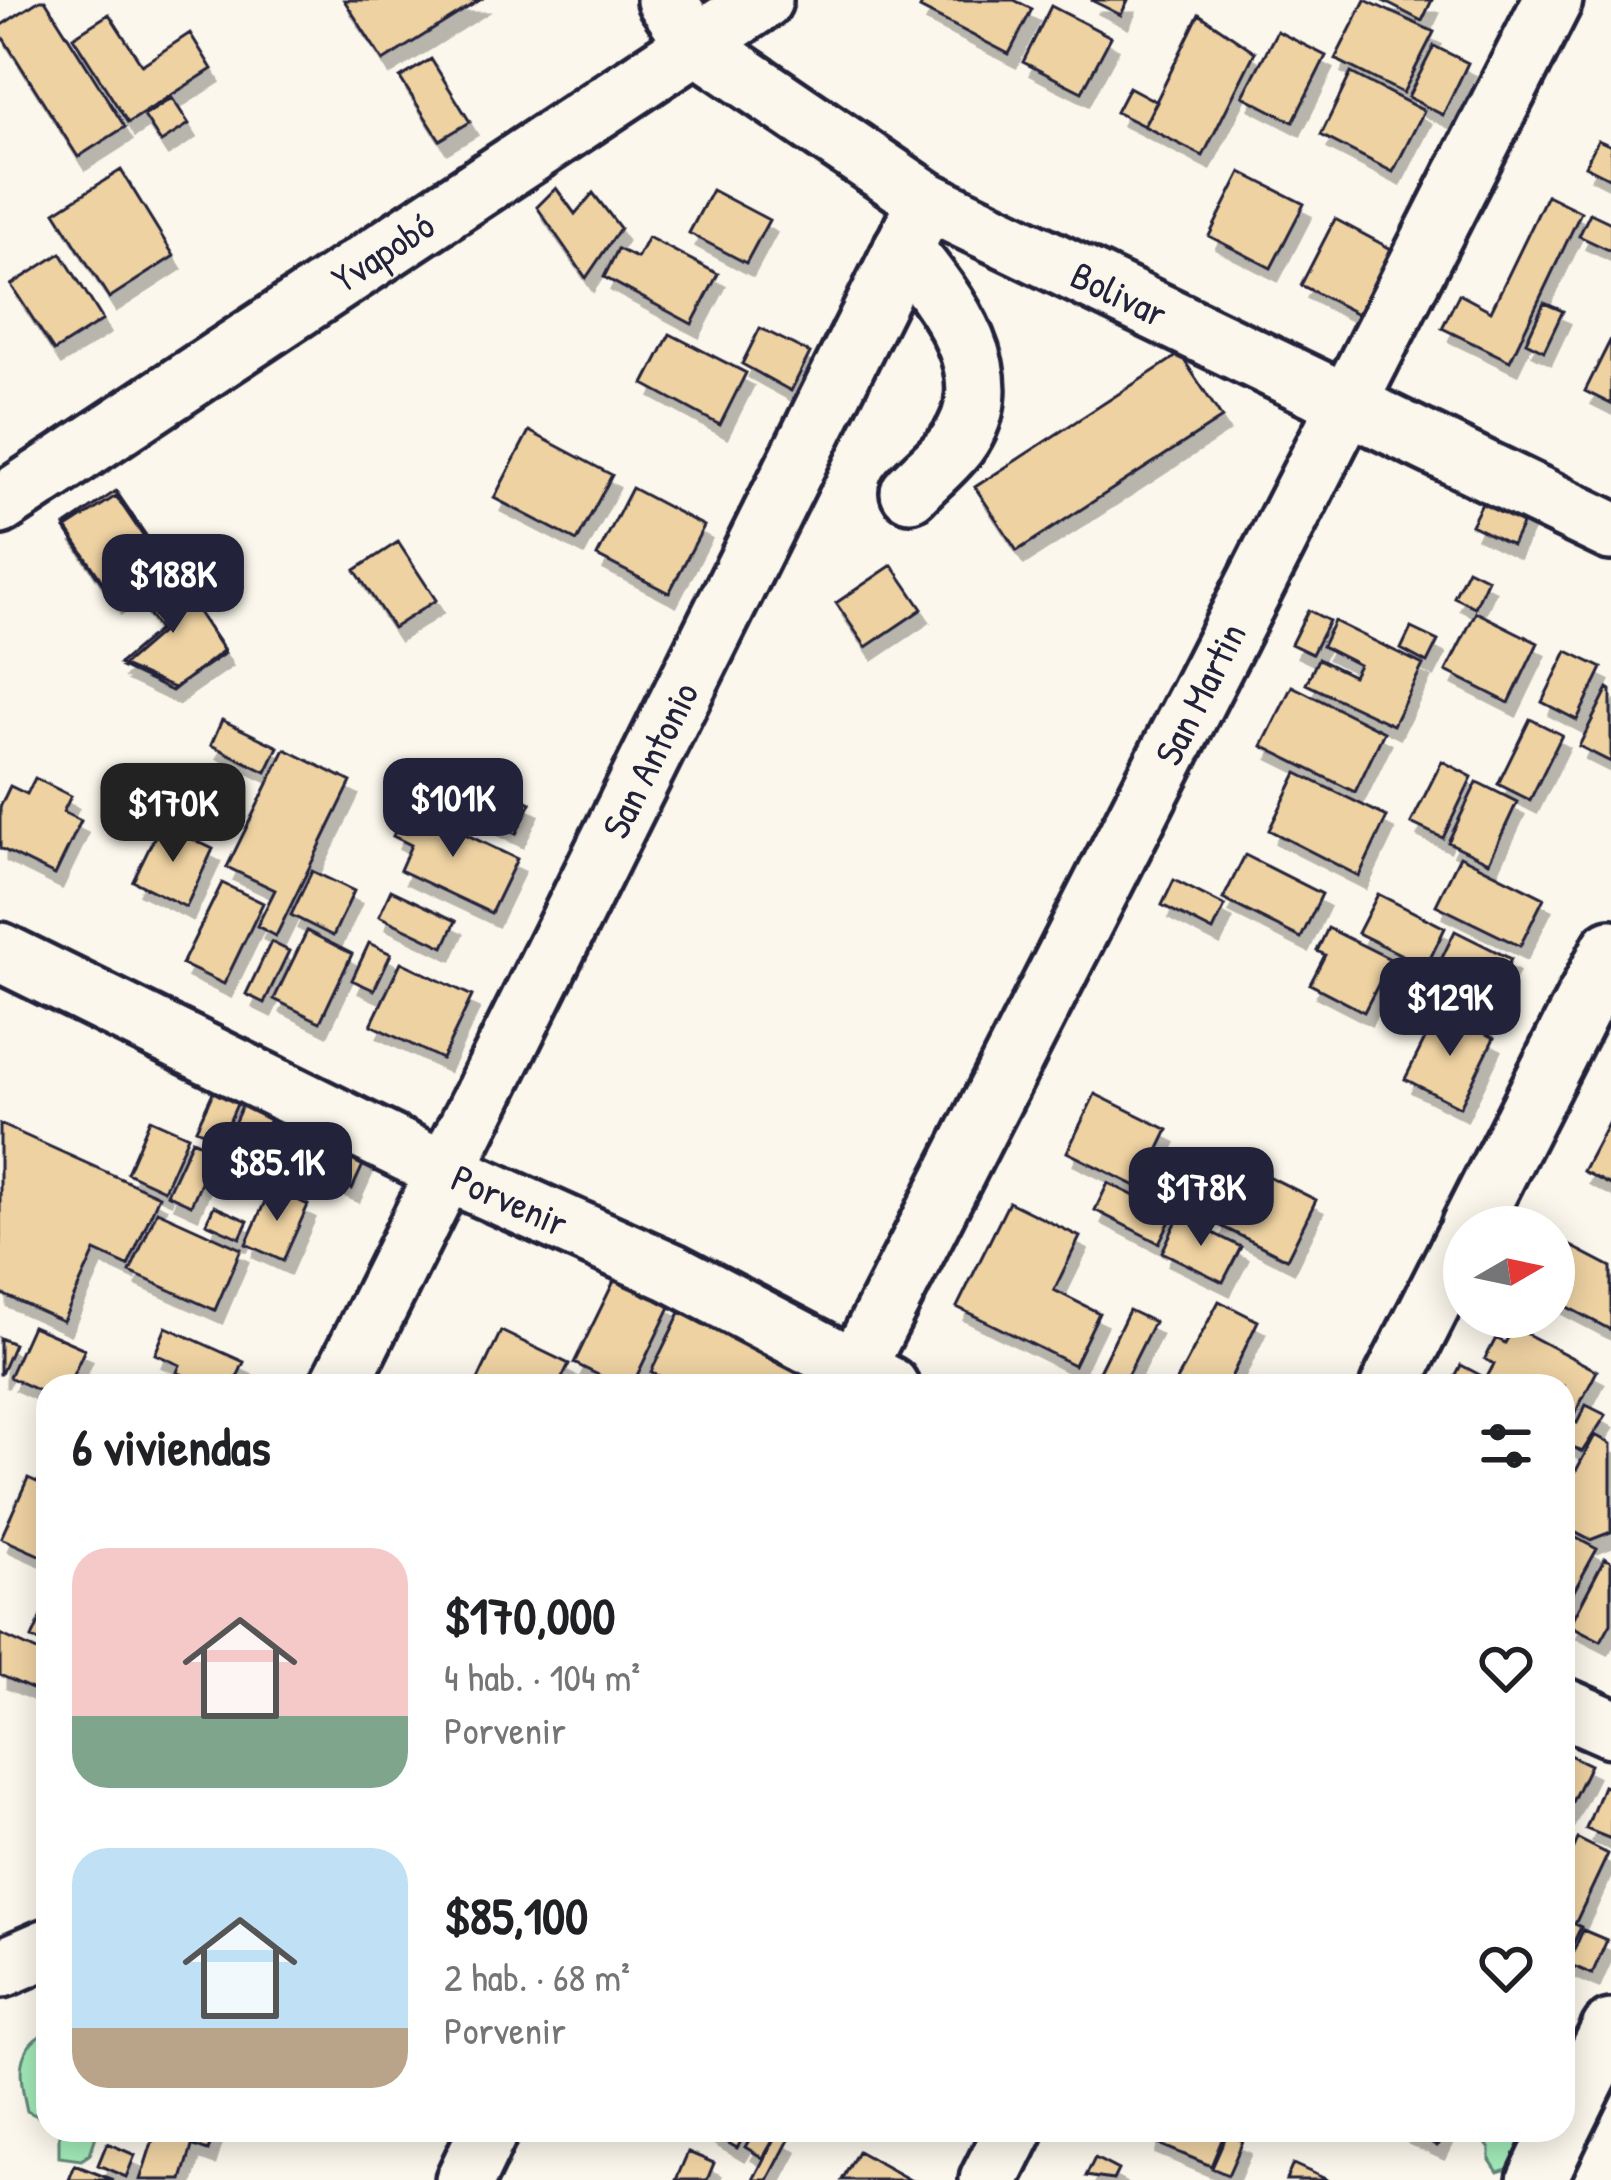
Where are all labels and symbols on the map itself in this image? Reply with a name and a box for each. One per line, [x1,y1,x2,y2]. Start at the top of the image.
street label: Yvapobó [321,198,444,304]
street label: Bolivar [1063,248,1176,339]
pin: $188K [89,534,257,636]
street label: San Martin [1141,613,1258,774]
street label: San Antonio [588,673,710,847]
pin: $101K [369,758,537,860]
pin: $170K [89,763,257,865]
pin: $129K [1366,957,1534,1059]
pin: $85.1K [179,1122,375,1224]
pin: $178K [1117,1147,1285,1249]
street label: Porvenir [444,1150,577,1249]
north arrow [1443,1206,1575,1338]

